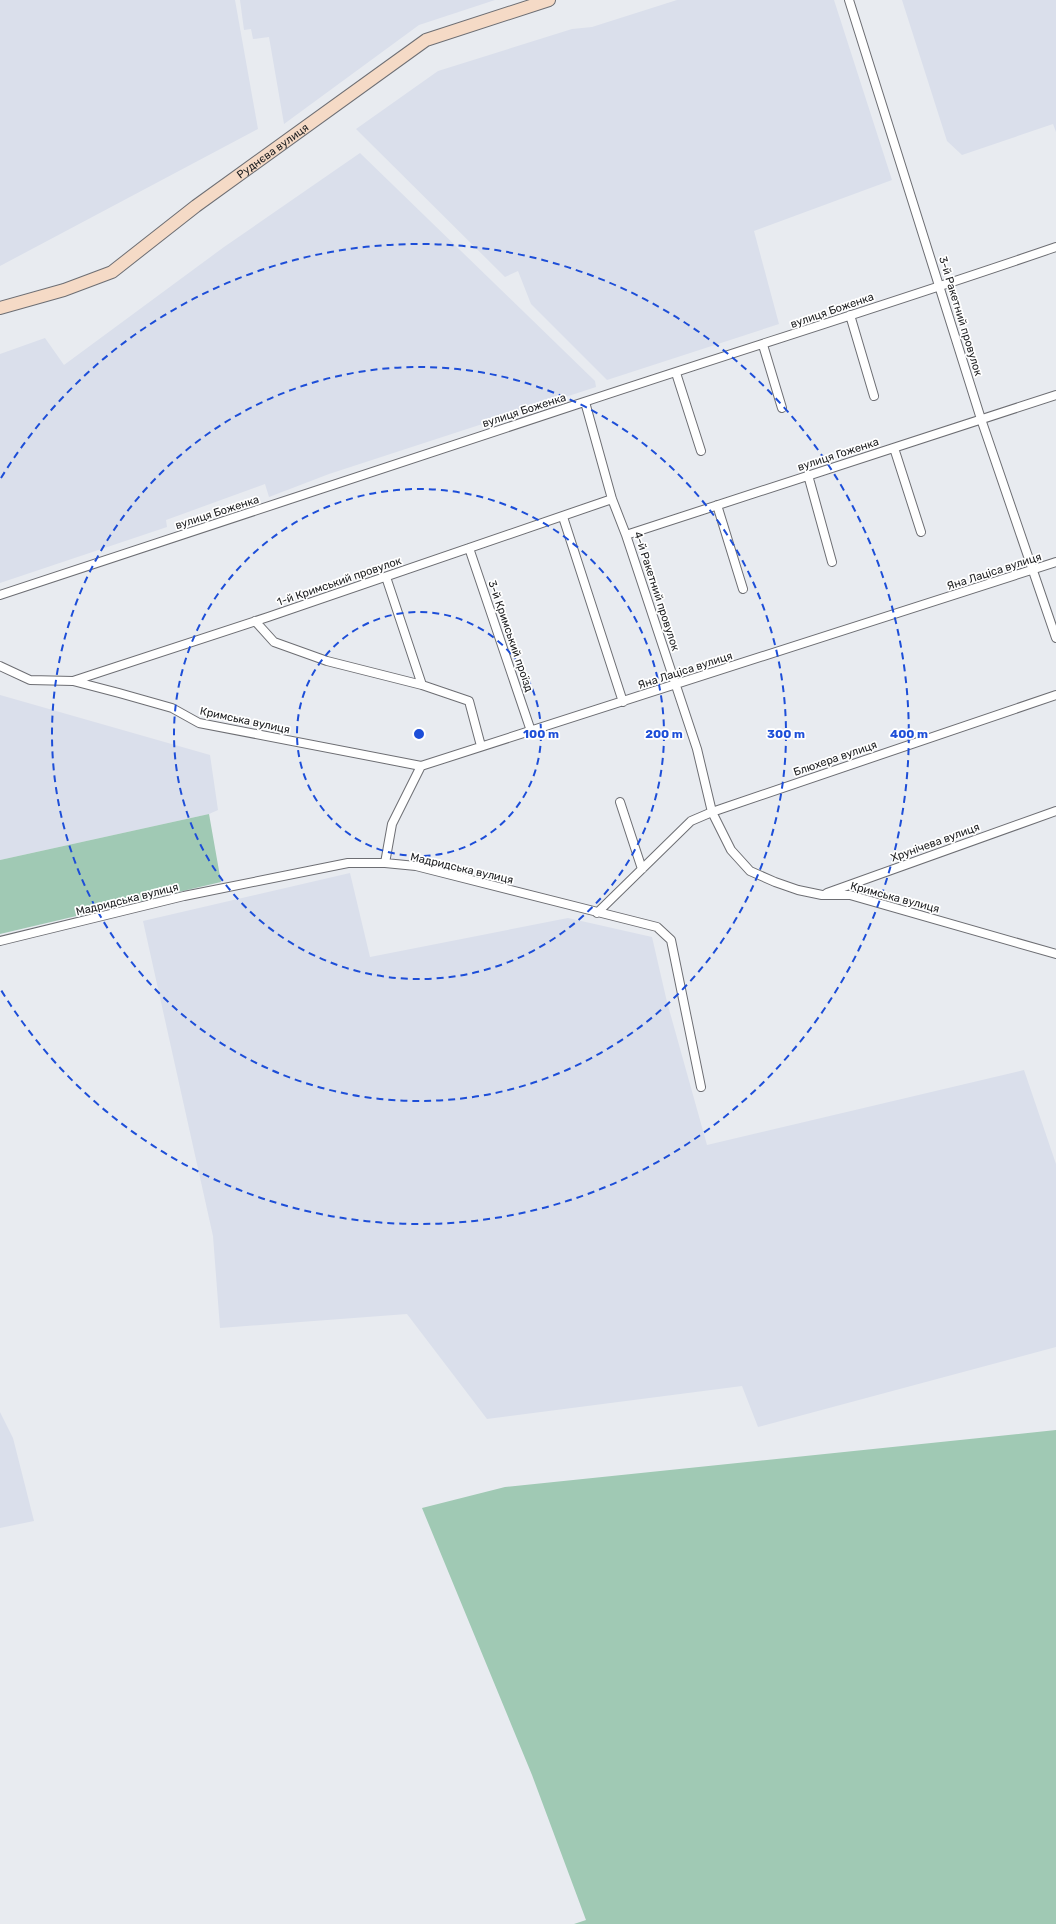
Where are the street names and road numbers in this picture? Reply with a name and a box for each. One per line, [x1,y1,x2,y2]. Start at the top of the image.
street label: Руднєва вулиця [234,121,311,181]
street label: 3-й Ракетний провулок [936,255,985,378]
street label: вулиця Боженка [789,290,876,331]
street label: вулиця Боженка [481,391,568,430]
street label: вулиця Гоженка [796,435,880,474]
street label: вулиця Боженка [174,493,261,532]
street label: 4-й Ракетний провулок [631,530,682,653]
street label: Яна Лаціса вулиця [945,550,1043,593]
street label: 1-й Кримський провулок [275,554,403,609]
street label: 3-й Кримський проїзд [485,579,536,694]
street label: Яна Лаціса вулиця [636,649,734,692]
street label: Кримська вулиця [199,705,291,736]
street label: Блюхера вулиця [792,738,879,779]
street label: Хрунічева вулиця [889,820,981,865]
street label: Мадридська вулиця [409,850,515,887]
street label: Кримська вулиця [849,879,941,916]
street label: Мадридська вулиця [74,880,180,919]

